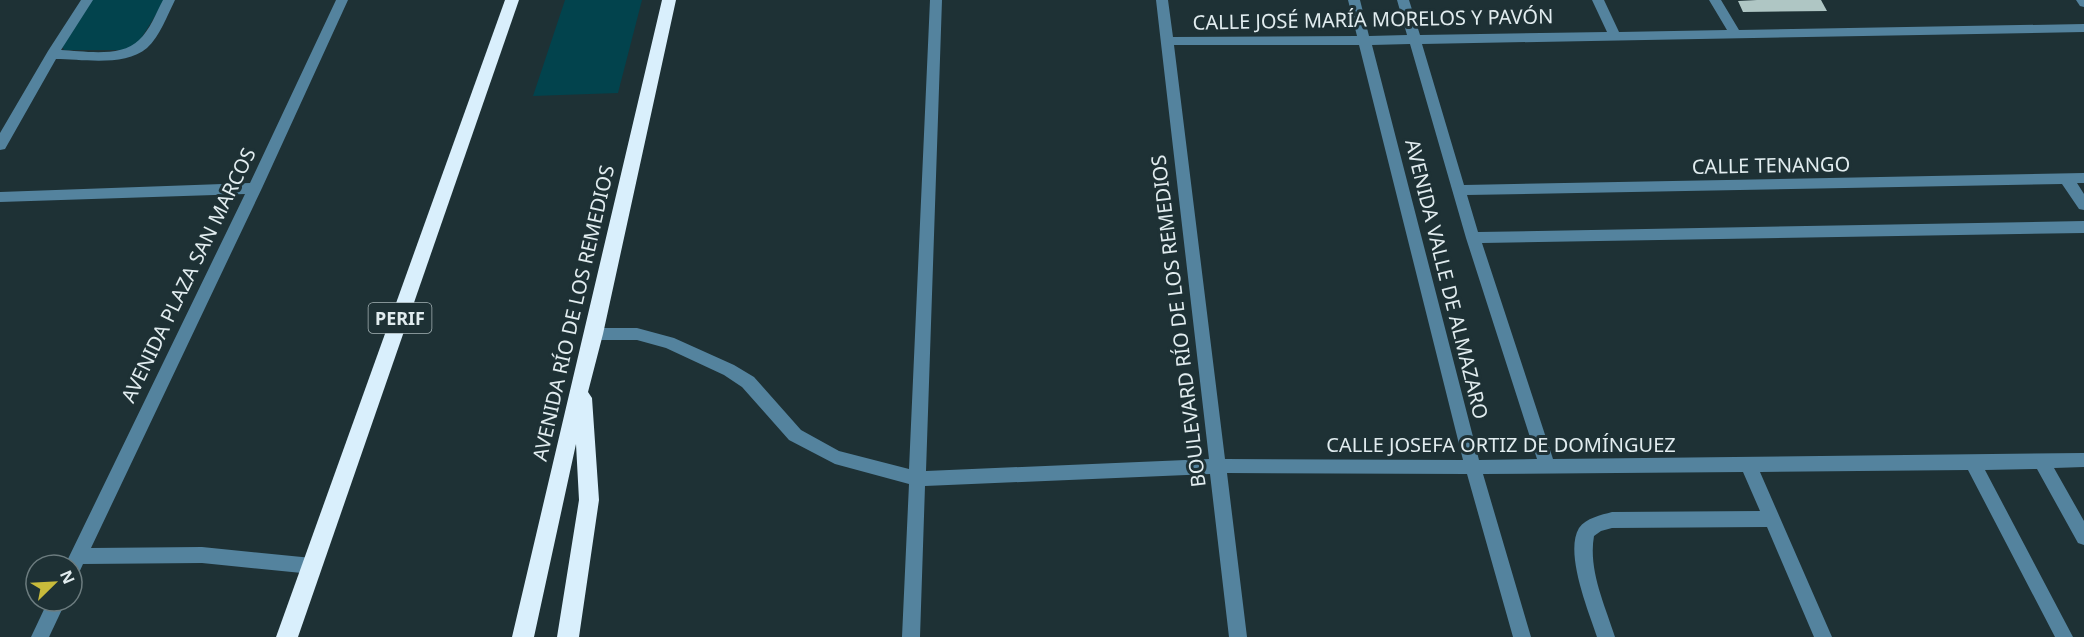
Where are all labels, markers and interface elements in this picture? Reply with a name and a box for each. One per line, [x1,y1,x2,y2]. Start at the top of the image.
street label: CALLE JOSÉ MARÍA MORELOS Y PAVÓN [1192,2,1554,36]
street label: AVENIDA VALLE DE ALMAZARO [1399,136,1495,422]
street label: AVENIDA PLAZA SAN MARCOS [114,143,262,407]
street label: CALLE TENANGO [1692,150,1850,180]
street label: BOULEVARD RÍO DE LOS REMEDIOS [1144,153,1212,489]
street label: AVENIDA RÍO DE LOS REMEDIOS [526,162,620,464]
road number: PERIF [368,303,432,333]
street label: CALLE JOSEFA ORTIZ DE DOMÍNGUEZ [1326,431,1676,458]
north arrow [24,553,84,613]
text: N [55,566,80,587]

